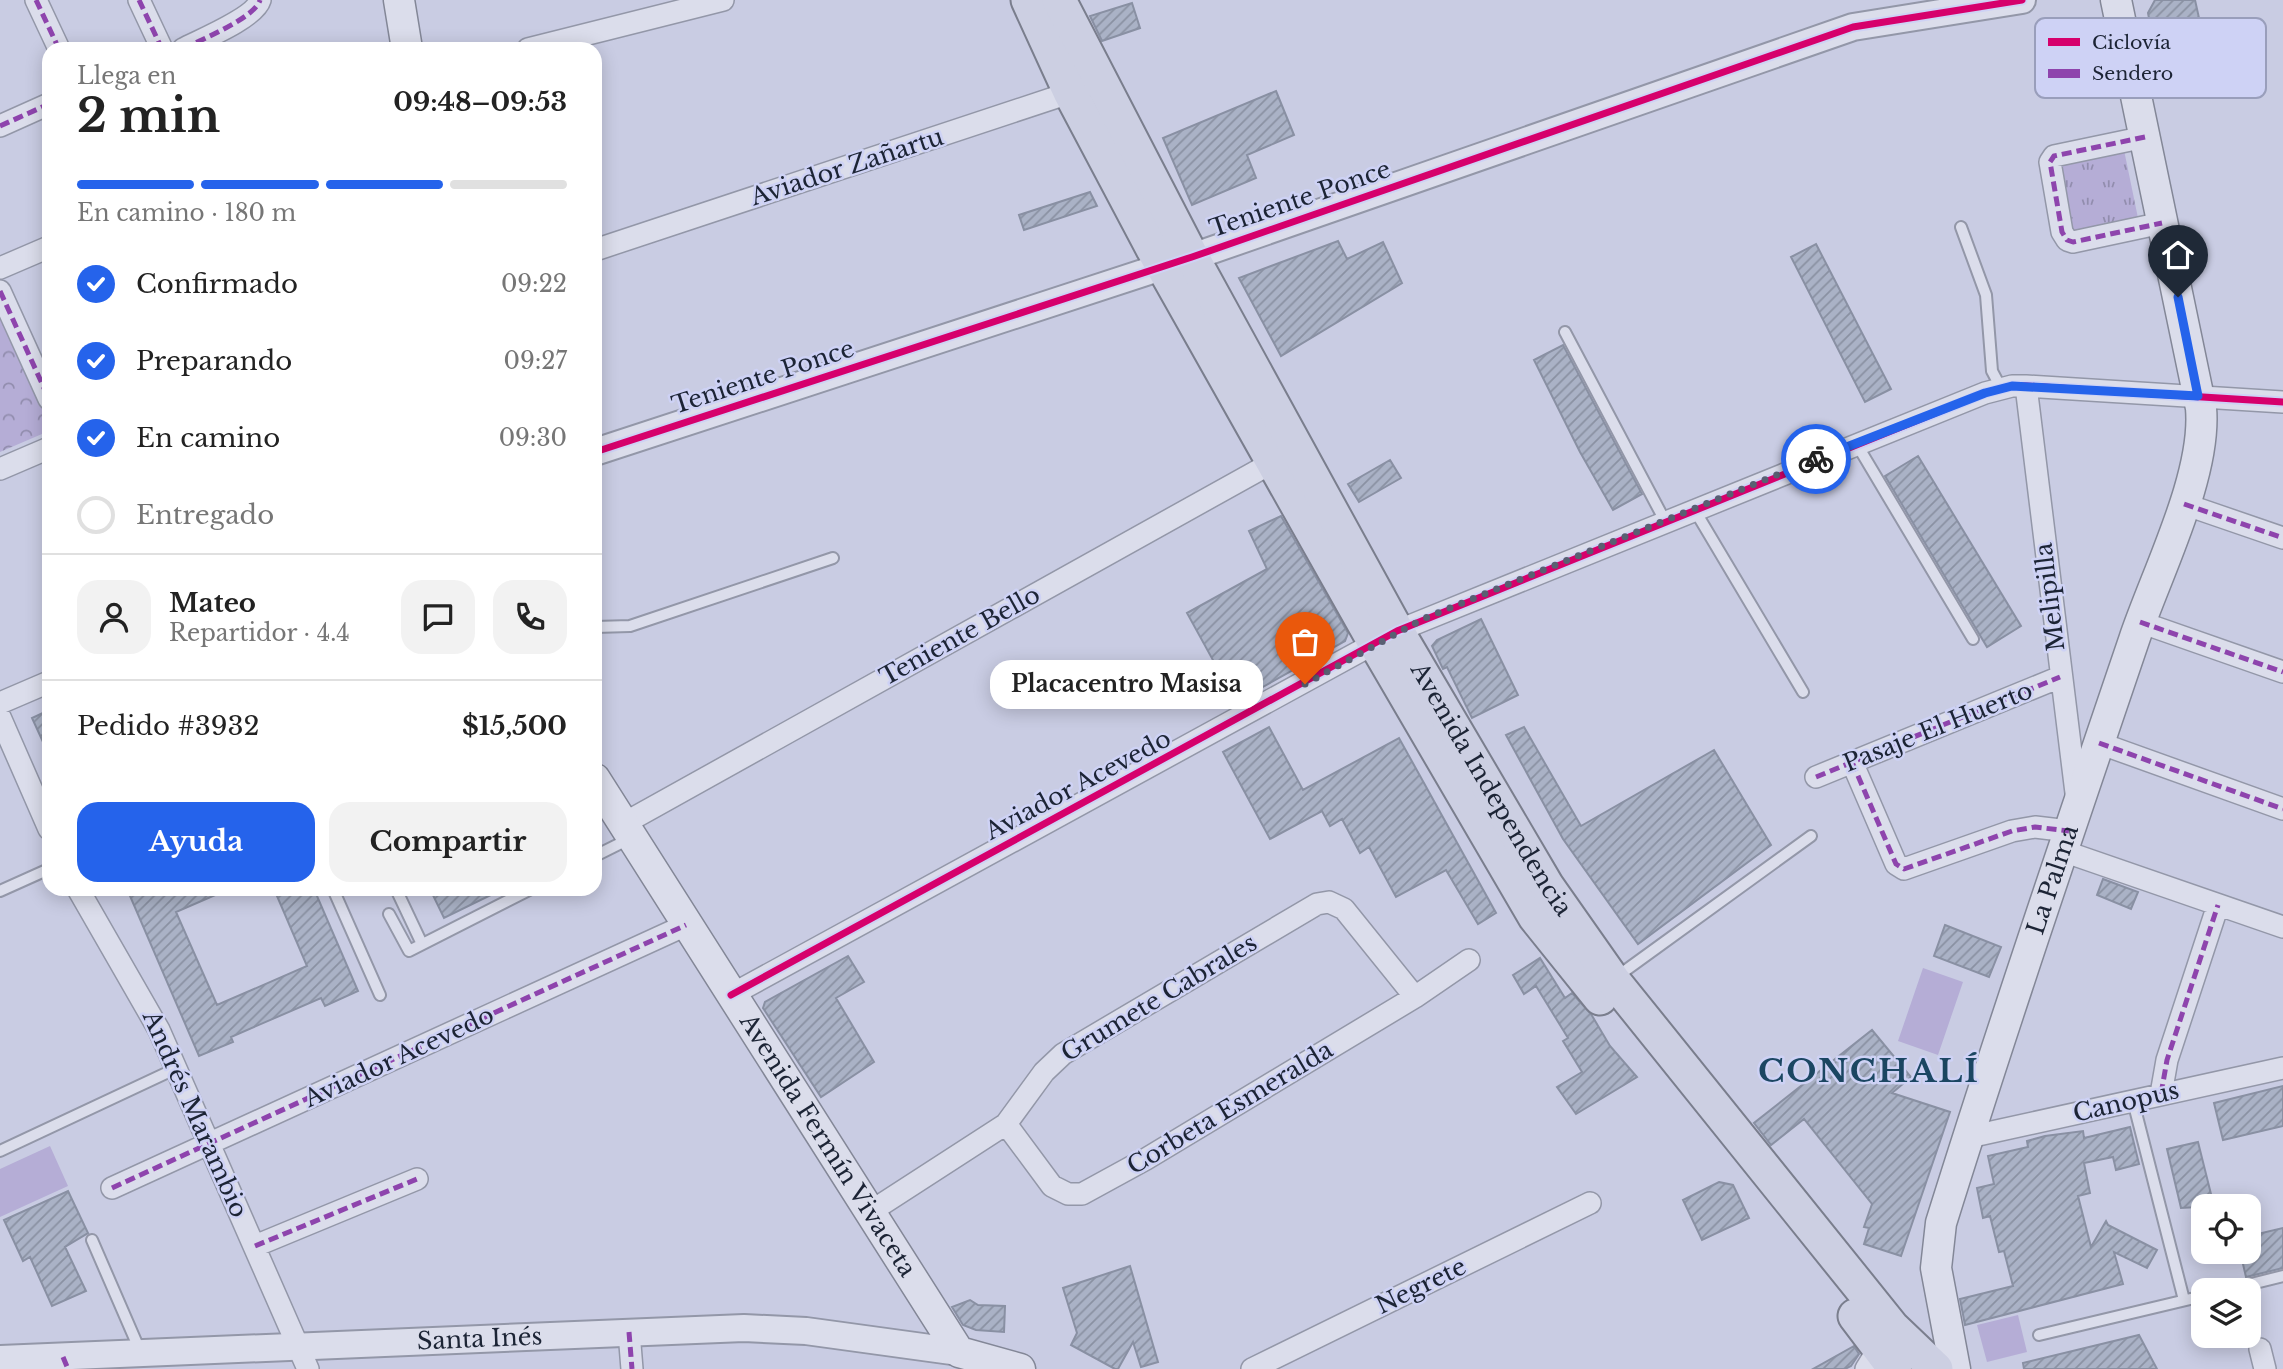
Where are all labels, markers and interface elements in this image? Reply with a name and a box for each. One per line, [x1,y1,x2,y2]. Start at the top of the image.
legend [2035,18,2266,98]
text: Ciclovía [2092,31,2171,54]
text: Llega en [77,62,176,90]
text: Sendero [2092,62,2173,85]
text: 09:48–09:53 [393,86,567,118]
text: 2 min [77,87,220,144]
street label: Aviador Zañartu [746,122,947,212]
street label: Teniente Ponce [1205,154,1394,243]
text: En camino · 180 m [77,199,296,227]
pin [2148,225,2208,297]
icon: home [2159,236,2197,274]
icon: check [77,265,115,303]
text: Confirmado [136,268,298,300]
text: 09:22 [501,270,567,298]
street label: Teniente Ponce [668,333,858,420]
icon: check [77,342,115,380]
text: Preparando [136,345,292,377]
text: 09:27 [504,347,567,375]
icon: check [77,419,115,457]
text: En camino [136,422,280,454]
text: 09:30 [499,424,567,452]
courier [1781,424,1851,494]
icon: bike [1797,440,1835,478]
text: Entregado [136,499,274,531]
street label: Melipilla [2028,541,2071,653]
button: person [77,580,151,654]
button: chat [401,580,475,654]
button: phone [493,580,567,654]
street label: Teniente Bello [875,580,1045,692]
text: Mateo [169,587,256,619]
pin [1275,612,1335,684]
text: Repartidor · 4.4 [169,619,350,647]
icon: bag [1286,623,1324,661]
street label: Avenida Independencia [1404,656,1579,922]
callout: Placacentro Masisa [990,660,1263,708]
text: Placacentro Masisa [1011,670,1242,698]
street label: Pasaje El Huerto [1839,675,2037,778]
text: Pedido #3932 [77,710,260,742]
text: $15,500 [462,710,567,742]
street label: Aviador Acevedo [979,723,1176,846]
button: Ayuda [77,802,315,882]
button: Compartir [329,802,567,882]
street label: La Palma [2021,820,2084,938]
street label: Grumete Cabrales [1056,928,1262,1067]
street label: Aviador Acevedo [298,1000,498,1114]
street label: Andrés Marambio [136,1005,254,1222]
street label: Avenida Fermín Vivaceta [733,1007,923,1283]
street label: Corbeta Esmeralda [1122,1034,1338,1180]
district label: CONCHALÍ [1758,1051,1980,1091]
street label: Canopus [2070,1075,2182,1128]
map controls [2191,1194,2261,1348]
button: locate [2191,1194,2261,1264]
street label: Negrete [1371,1251,1471,1320]
button: layers [2191,1278,2261,1348]
street label: Santa Inés [416,1321,543,1356]

